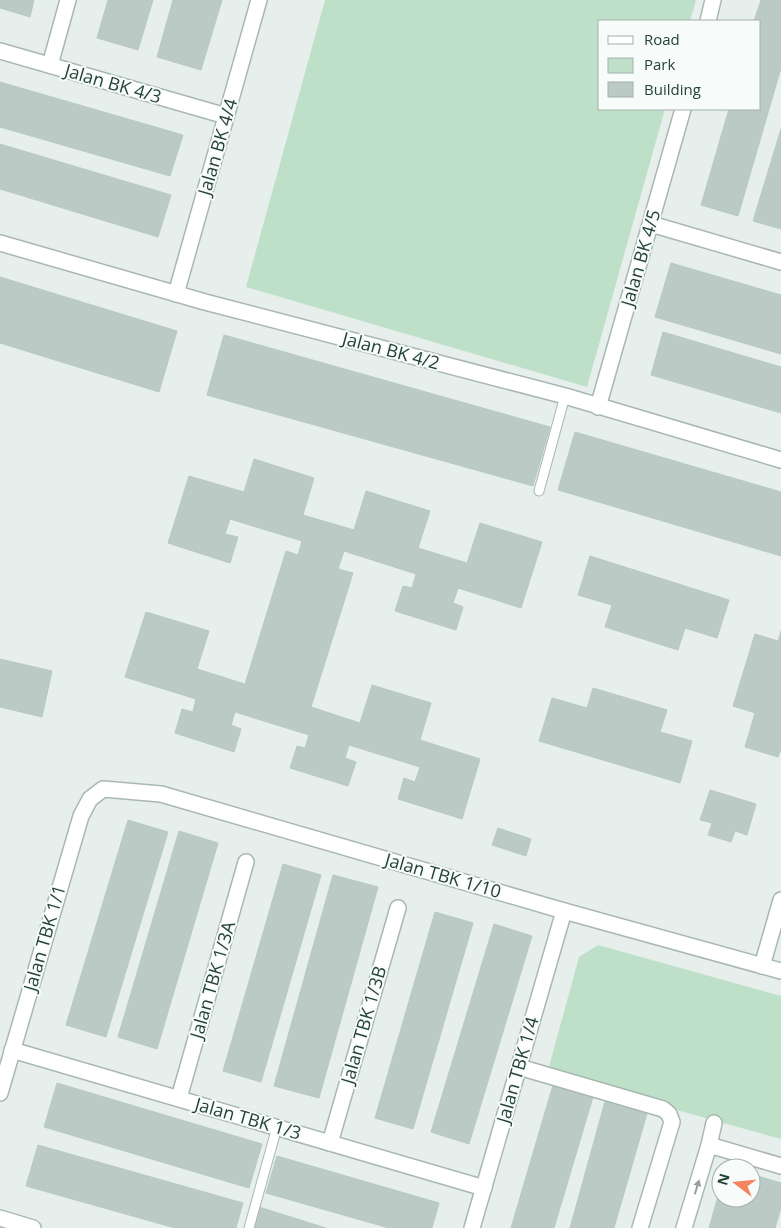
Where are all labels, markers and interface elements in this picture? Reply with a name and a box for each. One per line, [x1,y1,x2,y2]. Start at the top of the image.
legend [598,20,761,110]
text: Road [644,29,680,49]
text: Park [644,54,675,74]
street label: Jalan BK 4/3 [60,57,164,108]
text: Building [644,79,701,99]
street label: Jalan BK 4/4 [191,96,242,200]
street label: Jalan BK 4/5 [614,207,665,311]
street label: Jalan BK 4/2 [338,325,442,375]
street label: Jalan TBK 1/10 [380,846,504,903]
street label: Jalan TBK 1/1 [17,882,71,996]
street label: Jalan TBK 1/3A [183,918,240,1043]
street label: Jalan TBK 1/3B [334,963,391,1088]
street label: Jalan TBK 1/4 [490,1014,544,1128]
street label: Jalan TBK 1/3 [190,1091,304,1145]
north arrow [711,1158,761,1208]
text: N [712,1171,734,1187]
one-way arrow [693,1179,701,1194]

